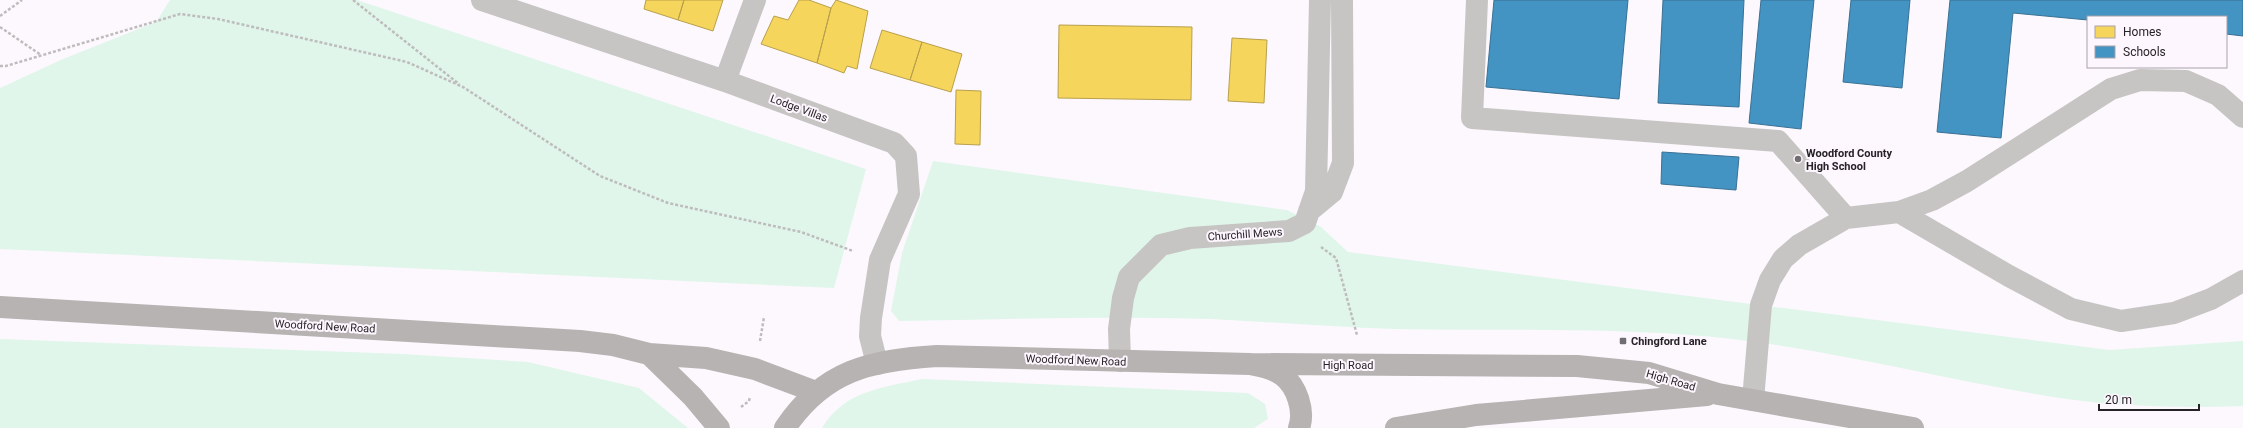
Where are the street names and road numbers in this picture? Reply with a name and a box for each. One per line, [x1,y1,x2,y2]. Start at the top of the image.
street label: Lodge Villas [768,92,829,125]
street label: Churchill Mews [1207,225,1283,244]
street label: Woodford New Road [274,317,376,336]
street label: Woodford New Road [1025,352,1127,369]
street label: High Road [1323,359,1373,372]
street label: High Road [1645,367,1697,394]

